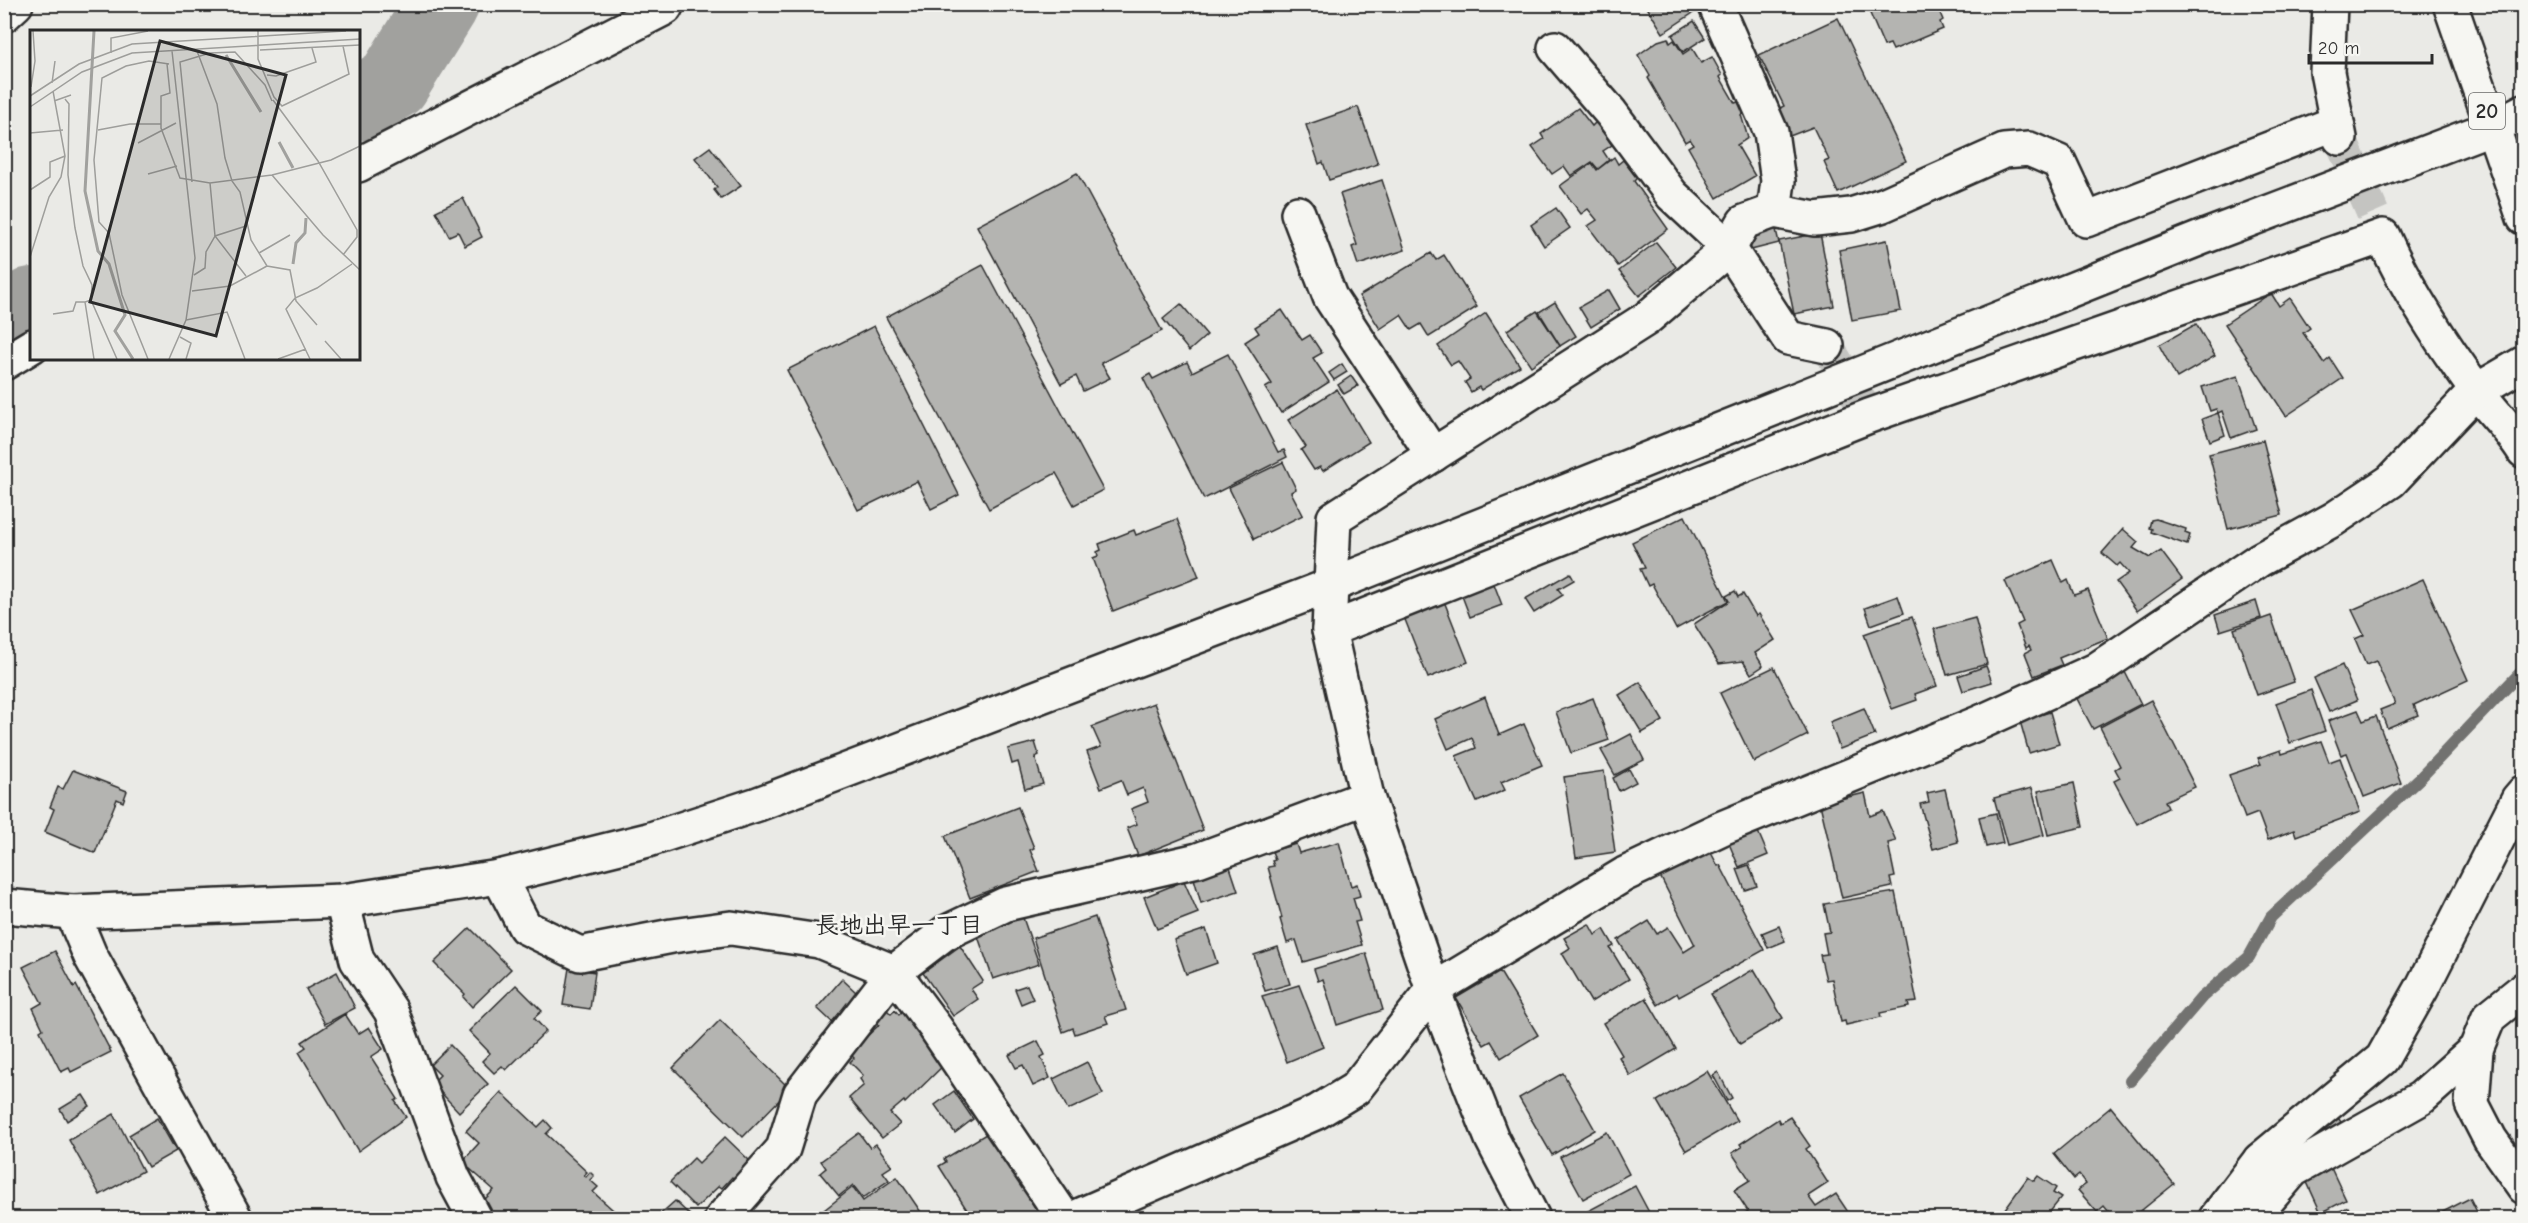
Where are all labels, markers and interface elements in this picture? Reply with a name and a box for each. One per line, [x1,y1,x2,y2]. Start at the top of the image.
scale bar [2309,27,2432,65]
inset map [30,30,360,360]
text: 20 m [2318,38,2359,59]
road number: 20 [2469,93,2505,129]
district label: 長地出早一丁目 [815,911,983,939]

